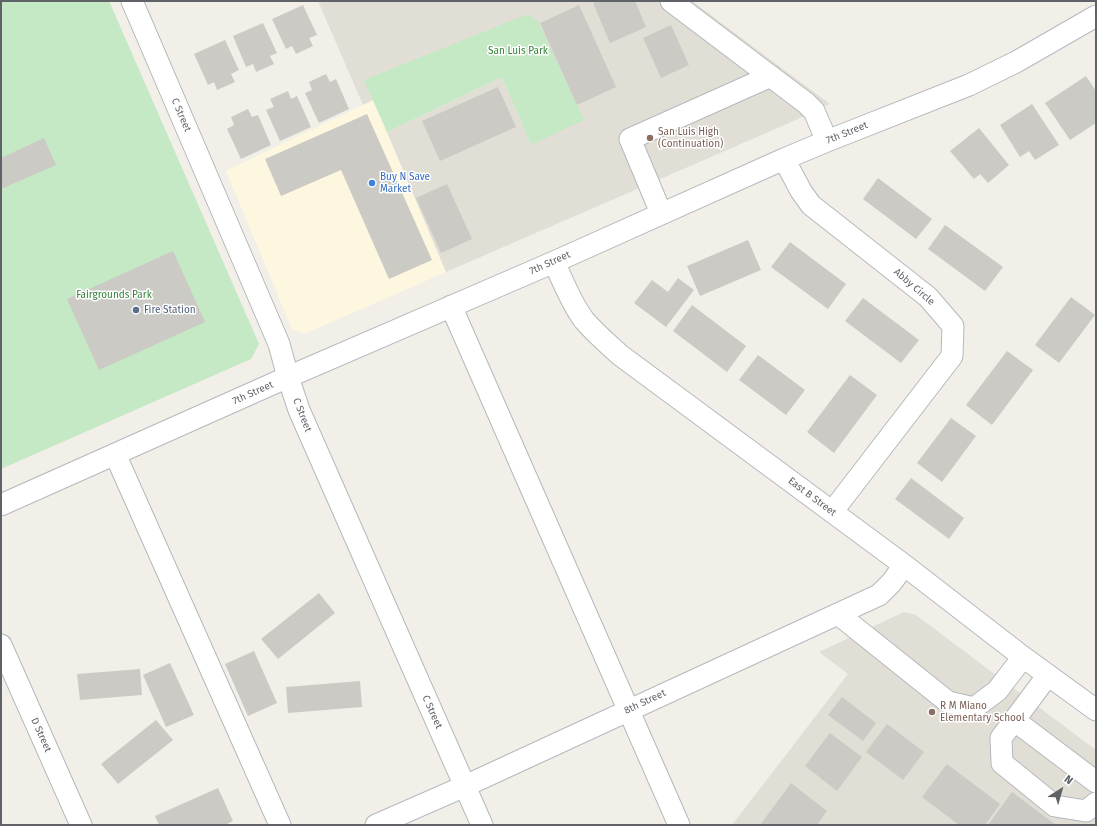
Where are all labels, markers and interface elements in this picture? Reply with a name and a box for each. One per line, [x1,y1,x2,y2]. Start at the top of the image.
park label: San Luis Park [488,45,548,57]
street label: C Street [169,96,193,134]
street label: 7th Street [824,119,870,147]
place label: San Luis High (Continuation) [658,126,723,150]
marker: San Luis High (Continuation) [645,133,655,143]
place label: Buy N Save Market [380,171,430,194]
marker: Buy N Save Market [367,178,377,188]
street label: 7th Street [528,249,572,277]
street label: Abby Circle [891,266,937,308]
park label: Fairgrounds Park [76,289,152,301]
place label: Fire Station [144,304,196,316]
marker: Fire Station [131,305,141,315]
street label: 7th Street [231,379,275,407]
street label: C Street [290,396,314,434]
street label: East B Street [785,475,839,519]
street label: 8th Street [622,687,668,717]
street label: C Street [419,693,445,731]
place label: R M Miano Elementary School [940,700,1025,724]
marker: R M Miano Elementary School [927,707,937,717]
street label: D Street [28,716,54,754]
north arrow [1041,770,1081,810]
text: N [1062,773,1075,787]

